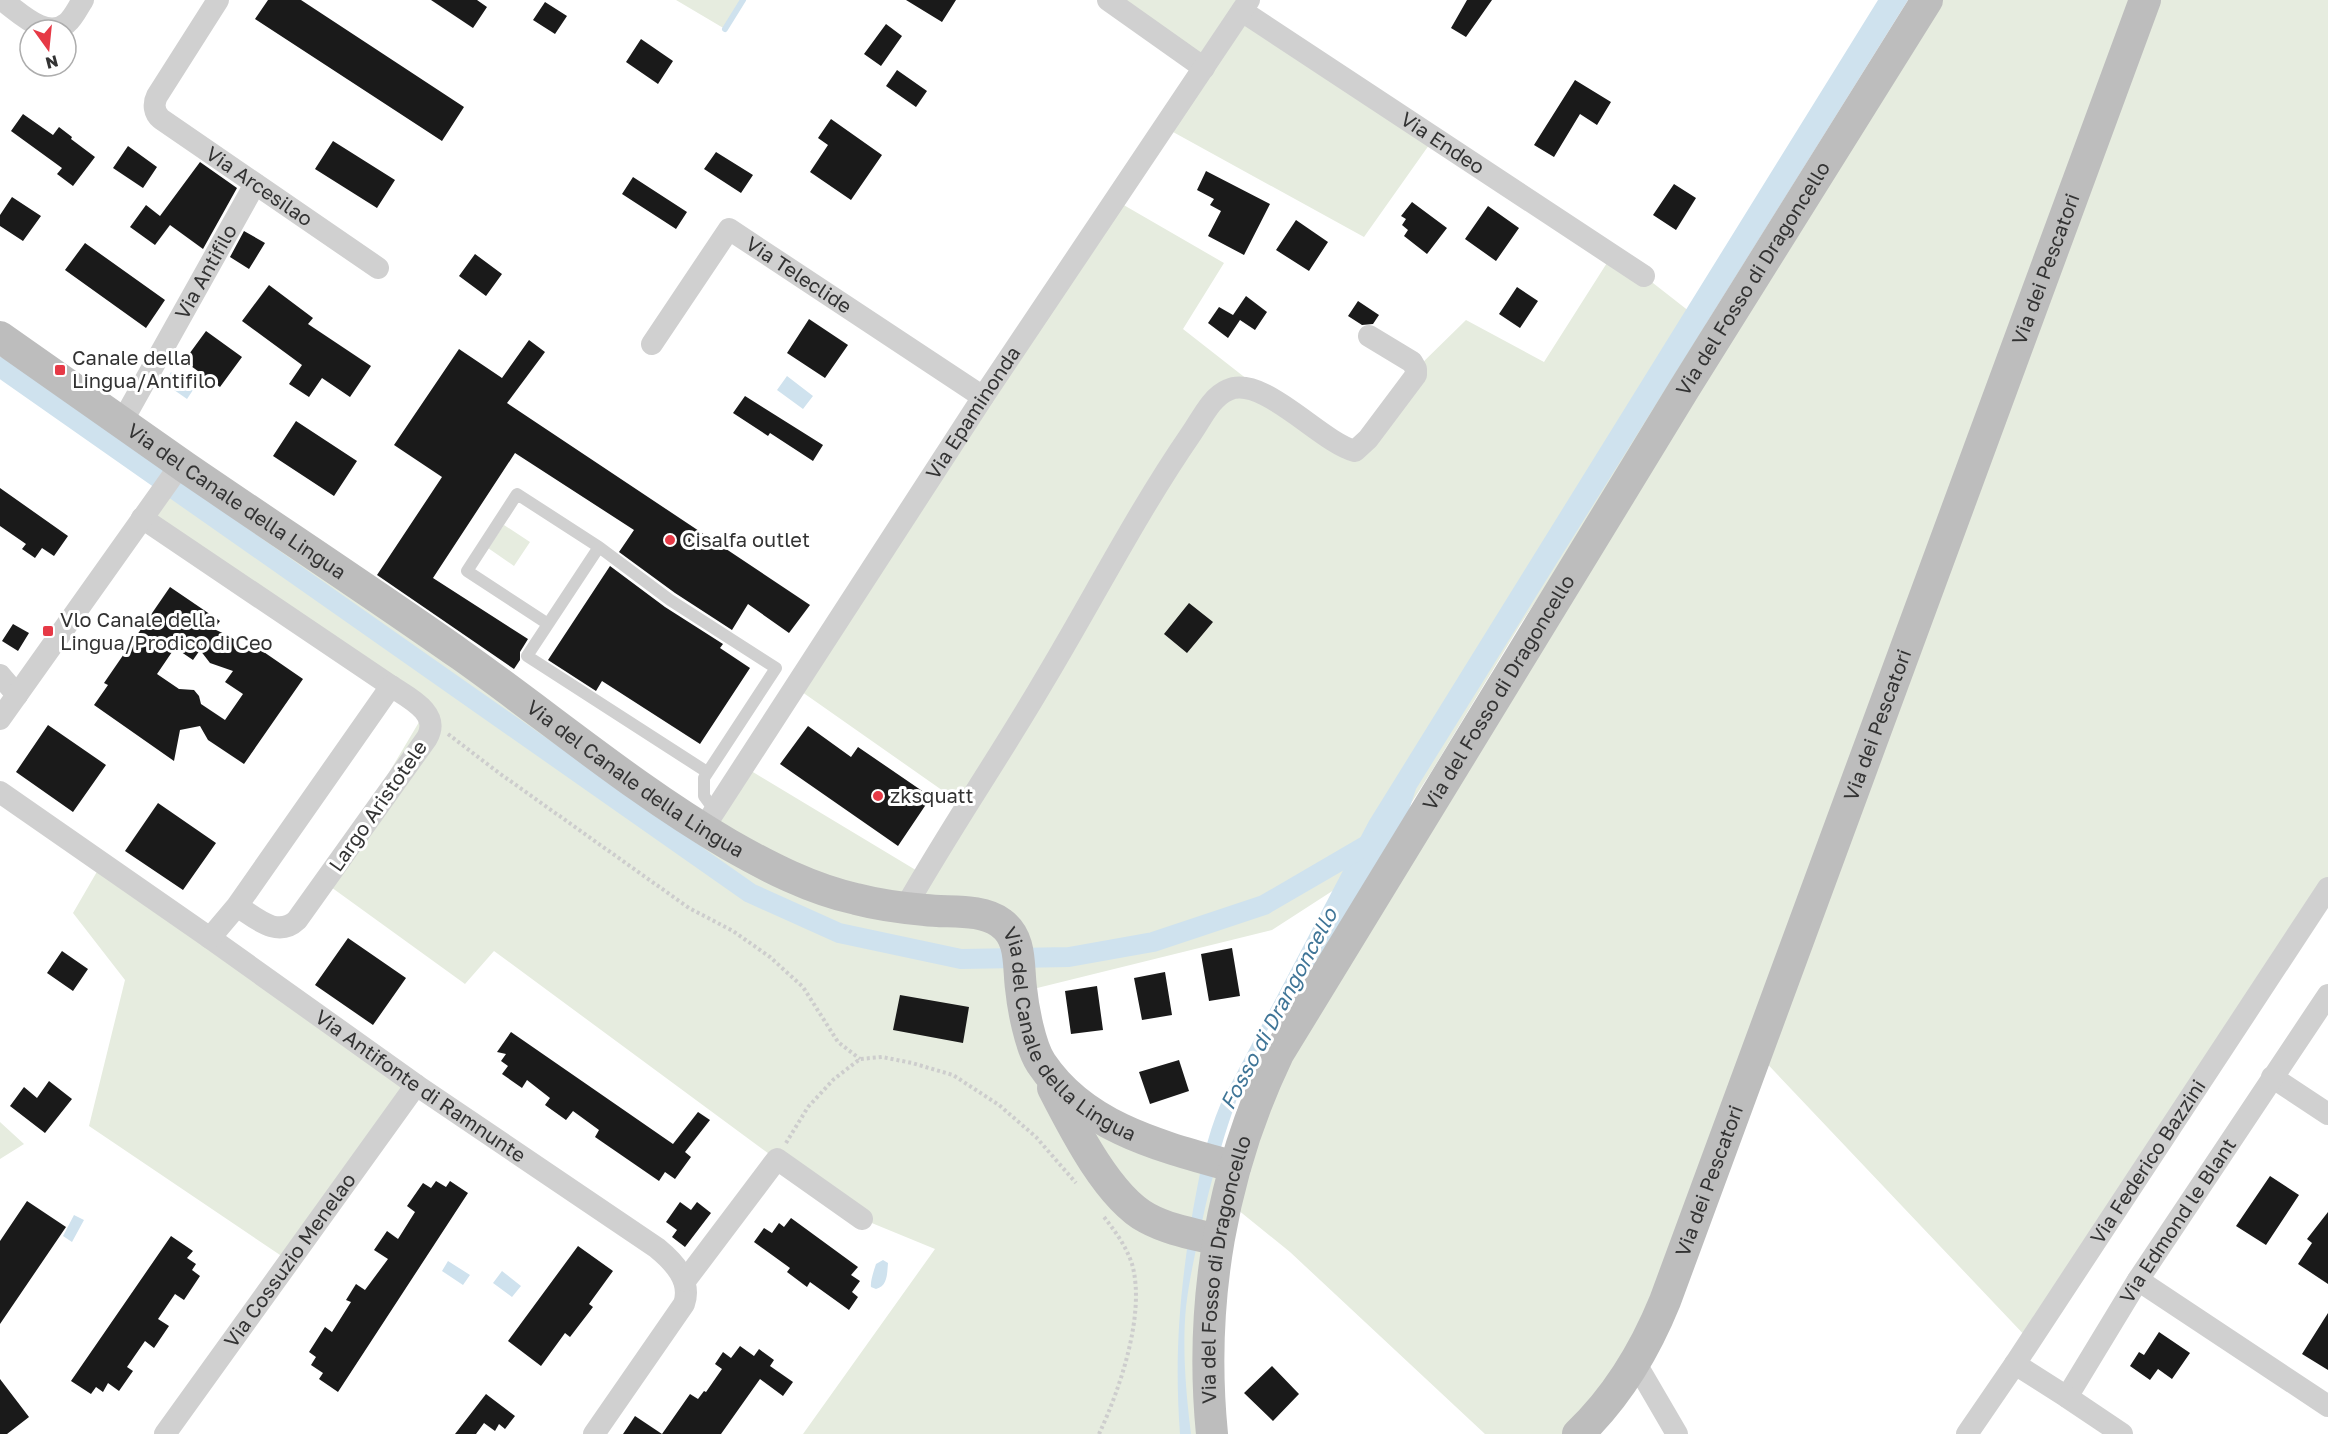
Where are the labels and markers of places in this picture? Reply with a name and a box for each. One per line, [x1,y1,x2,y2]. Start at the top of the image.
place label: Canale della Lingua/Antifilo [72,345,216,392]
marker: Canale della Lingua/Antifilo [53,363,67,377]
place label: Cisalfa outlet [682,527,810,551]
marker: Cisalfa outlet [663,533,677,547]
place label: Vlo Canale della Lingua/Prodico di Ceo [60,607,272,654]
marker: Vlo Canale della Lingua/Prodico di Ceo [41,624,55,638]
place label: zksquatt [890,783,973,807]
marker: zksquatt [871,789,885,803]

